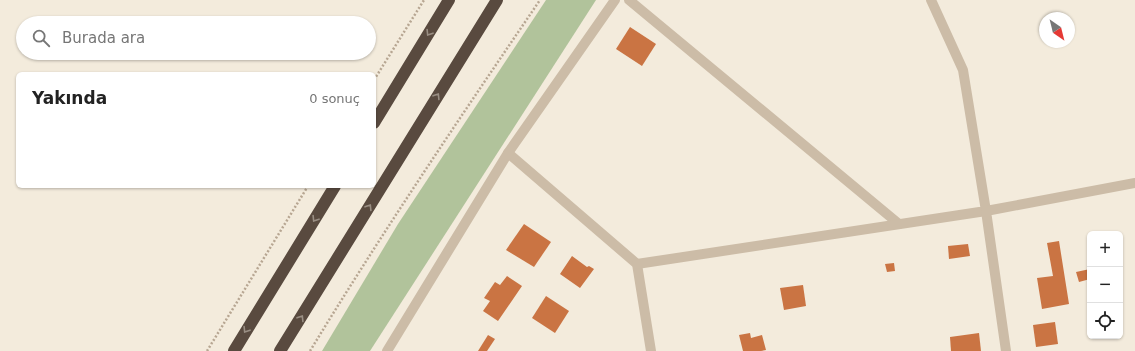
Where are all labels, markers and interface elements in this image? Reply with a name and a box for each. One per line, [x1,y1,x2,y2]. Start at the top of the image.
north arrow [1039,12,1075,48]
search box [16,16,376,60]
icon: search [30,27,52,49]
text: Burada ara [62,29,145,47]
one-way arrow [426,29,434,36]
text: Yakında [32,88,107,108]
text: 0 sonuç [309,91,360,106]
one-way arrow [432,94,439,101]
one-way arrow [364,204,372,211]
one-way arrow [312,215,319,222]
map controls [1087,231,1123,339]
button: + [1087,231,1123,267]
button: − [1087,267,1123,303]
button: locate [1087,303,1123,339]
one-way arrow [296,315,303,322]
one-way arrow [244,326,251,333]

